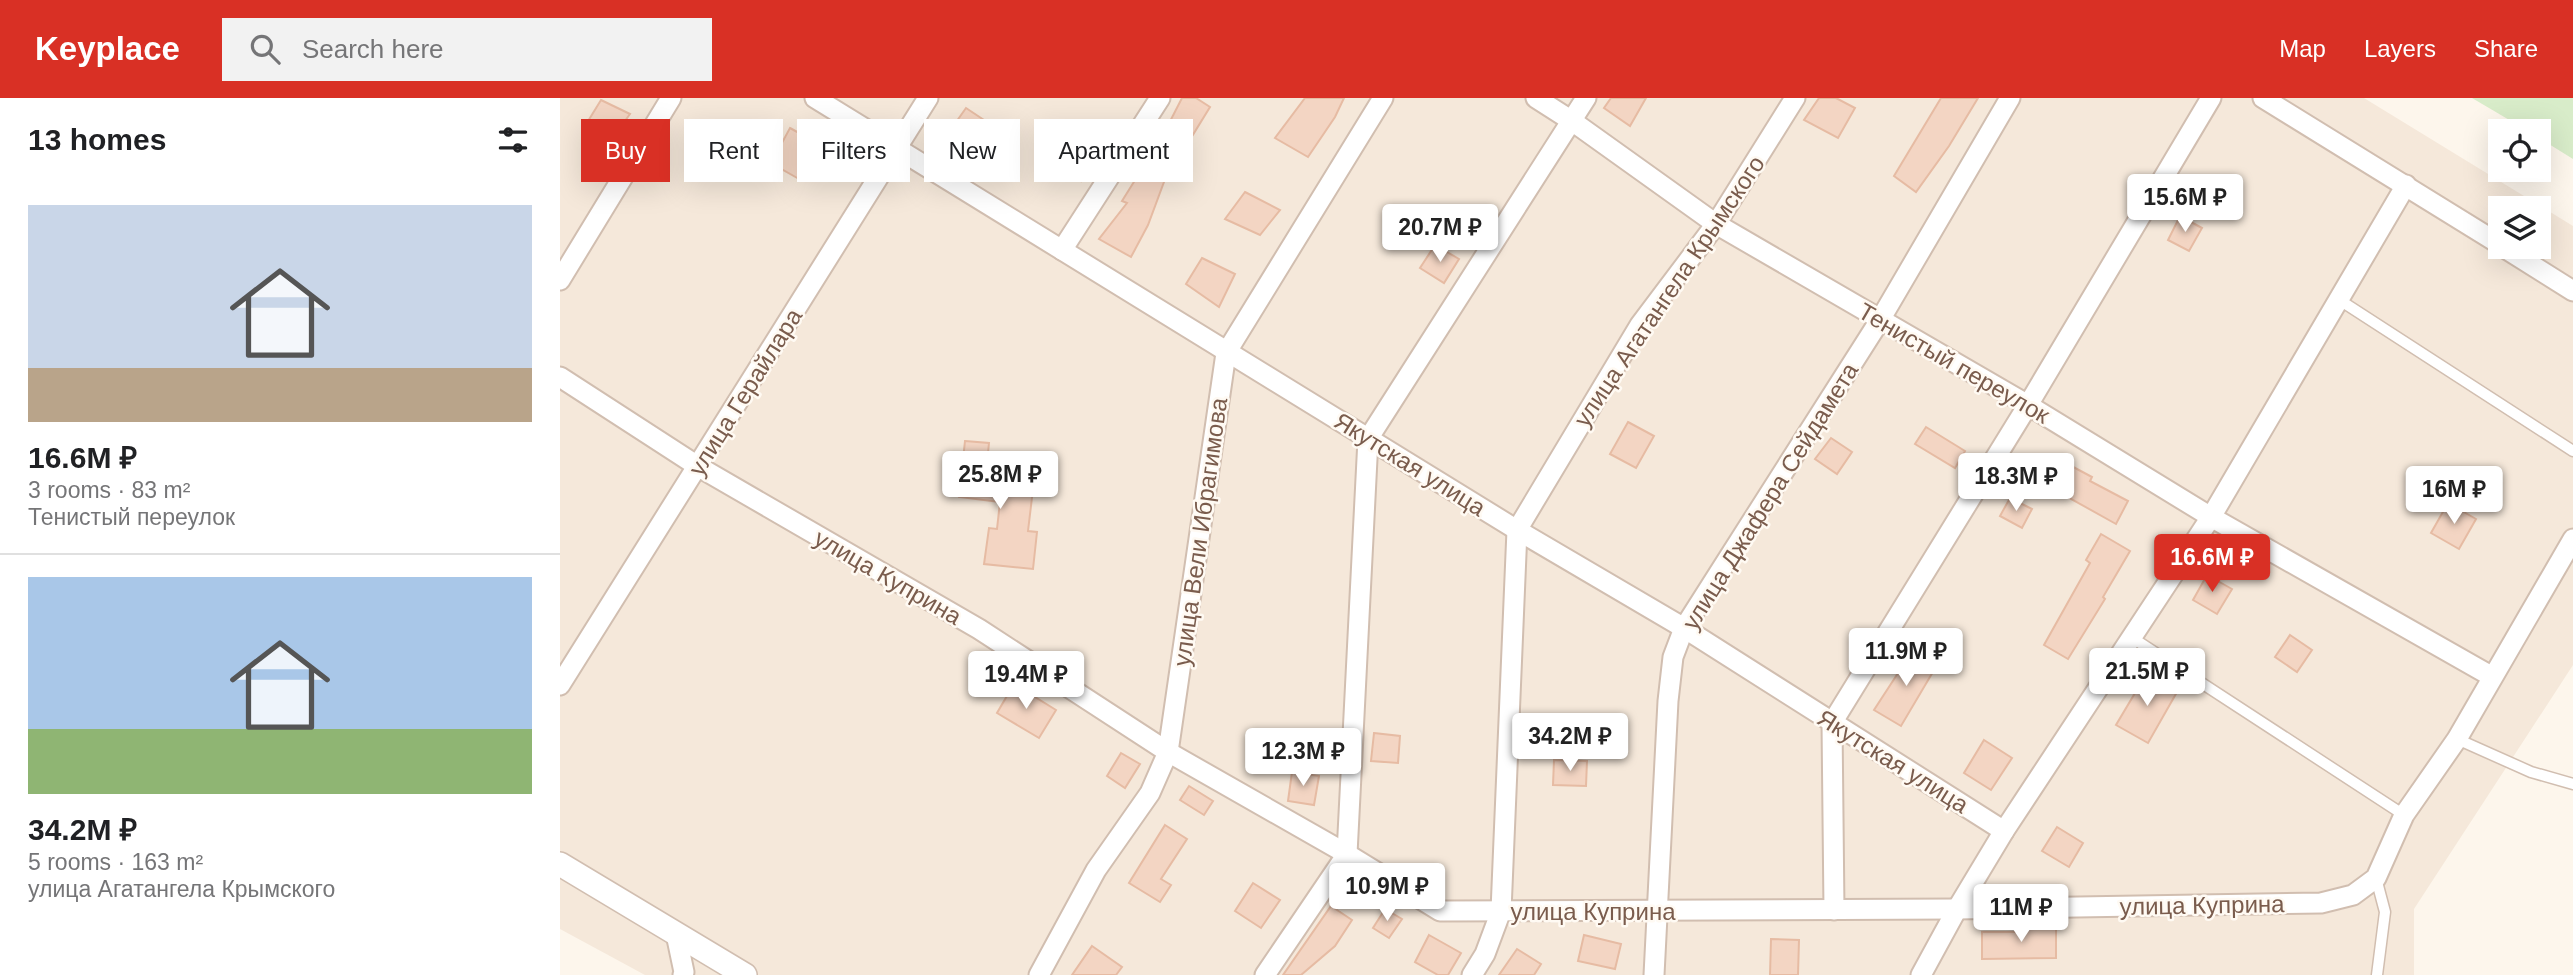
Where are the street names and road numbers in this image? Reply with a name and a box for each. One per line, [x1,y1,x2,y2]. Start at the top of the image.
street label: улица Агатангела Крымского [1568,151,1770,431]
street label: Тенистый переулок [1854,297,2055,429]
street label: улица Герайлара [683,303,808,480]
street label: улица Джафера Сейдамета [1677,357,1864,634]
street label: улица Вели Ибрагимова [1168,395,1232,668]
street label: Якутская улица [1330,407,1491,522]
street label: улица Куприна [810,524,967,630]
street label: Якутская улица [1813,704,1974,819]
street label: улица Куприна [2119,890,2285,920]
street label: улица Куприна [1511,898,1676,925]

